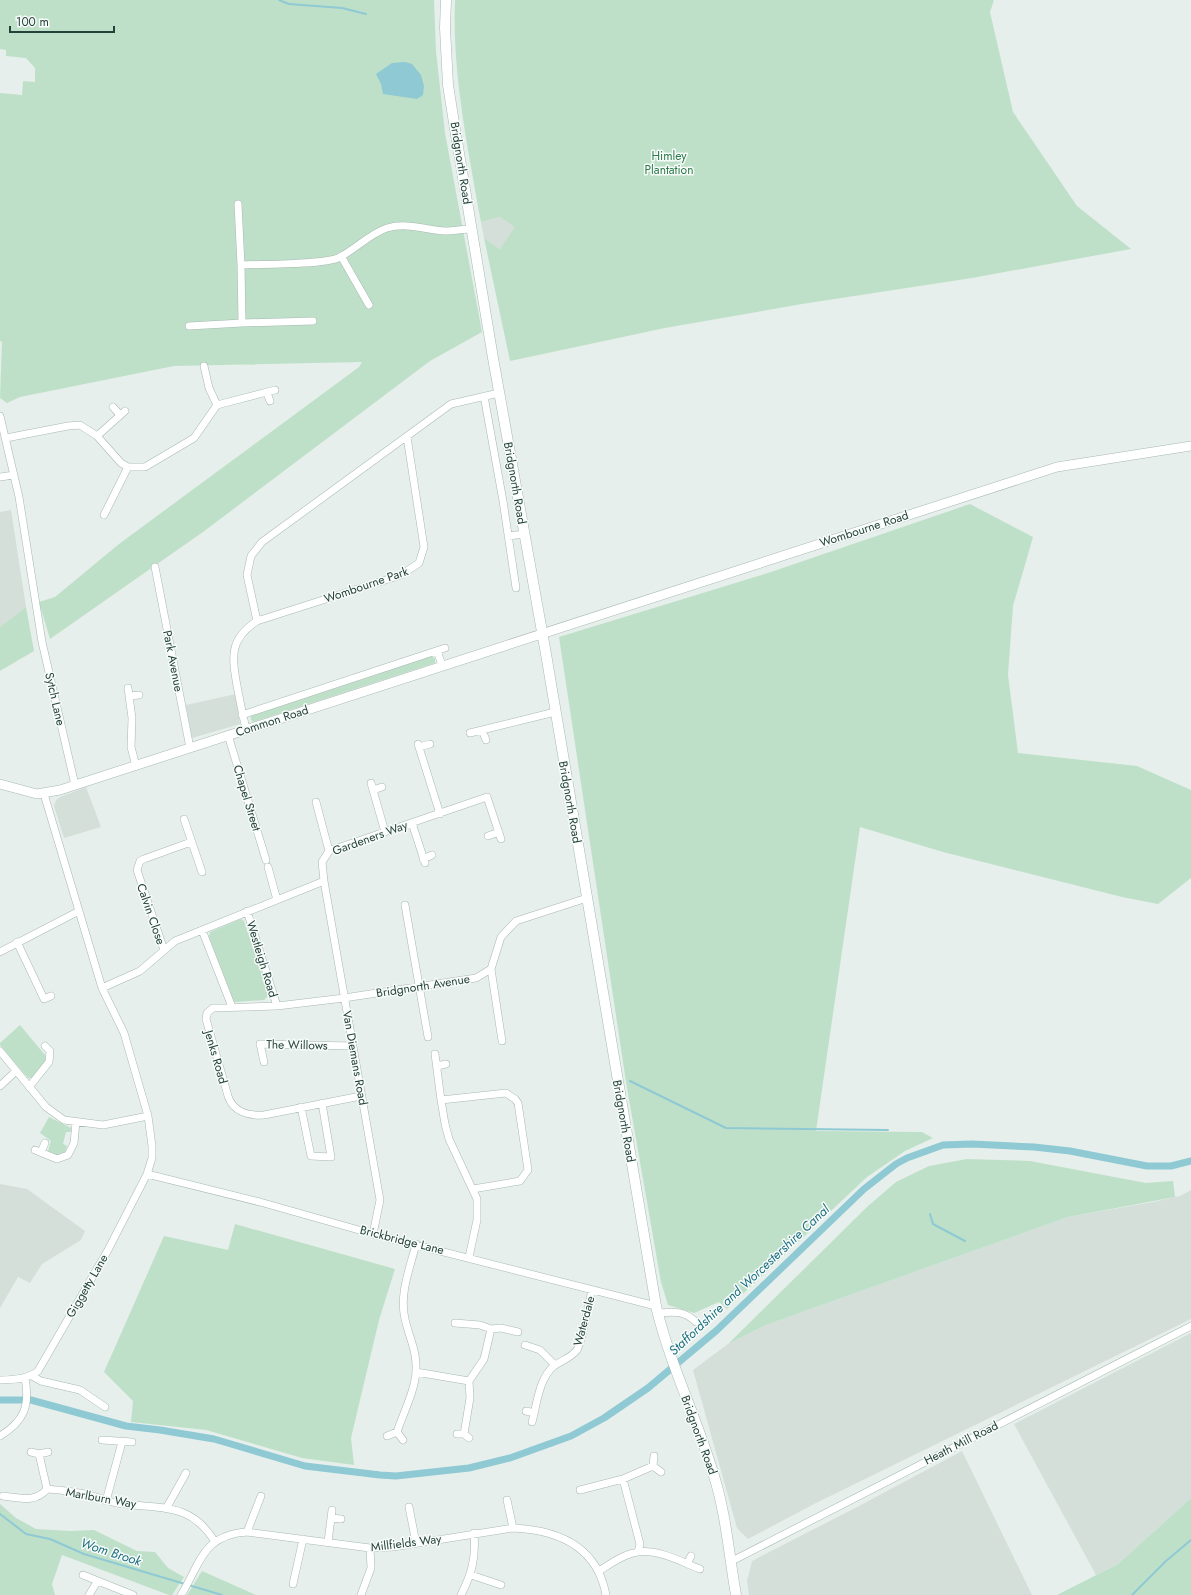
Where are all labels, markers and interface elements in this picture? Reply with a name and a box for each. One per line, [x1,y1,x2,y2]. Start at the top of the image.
scale bar [10,8,114,34]
text: 100 m [16,13,49,31]
street label: Bridgnorth Road [446,120,476,206]
park label: Himley Plantation [645,147,693,179]
street label: Bridgnorth Road [499,440,531,526]
street label: Wombourne Road [817,506,911,552]
street label: Wombourne Park [321,562,411,608]
street label: Park Avenue [158,629,188,693]
street label: Sytch Lane [40,671,70,727]
street label: Common Road [233,701,311,741]
street label: Bridgnorth Road [554,759,586,845]
street label: Chapel Street [228,763,266,833]
street label: Gardeners Way [330,816,411,860]
street label: Calvin Close [132,881,170,947]
street label: Westleigh Road [242,918,282,1000]
street label: Bridgnorth Avenue [375,970,471,1002]
street label: Van Diemans Road [338,1009,372,1107]
street label: Jenks Road [199,1026,232,1086]
street label: The Willows [266,1035,328,1055]
street label: Bridgnorth Road [608,1078,640,1164]
water label: Staffordshire and Worcestershire Canal [665,1200,834,1360]
street label: Brickbridge Lane [358,1221,446,1259]
street label: Giggetty Lane [62,1251,112,1321]
street label: Waterdale [569,1294,599,1348]
street label: Bridgnorth Road [676,1393,722,1477]
street label: Heath Mill Road [921,1417,1001,1469]
street label: Marlburn Way [64,1483,138,1513]
street label: Millfields Way [370,1530,443,1556]
water label: Wom Brook [78,1533,144,1571]

